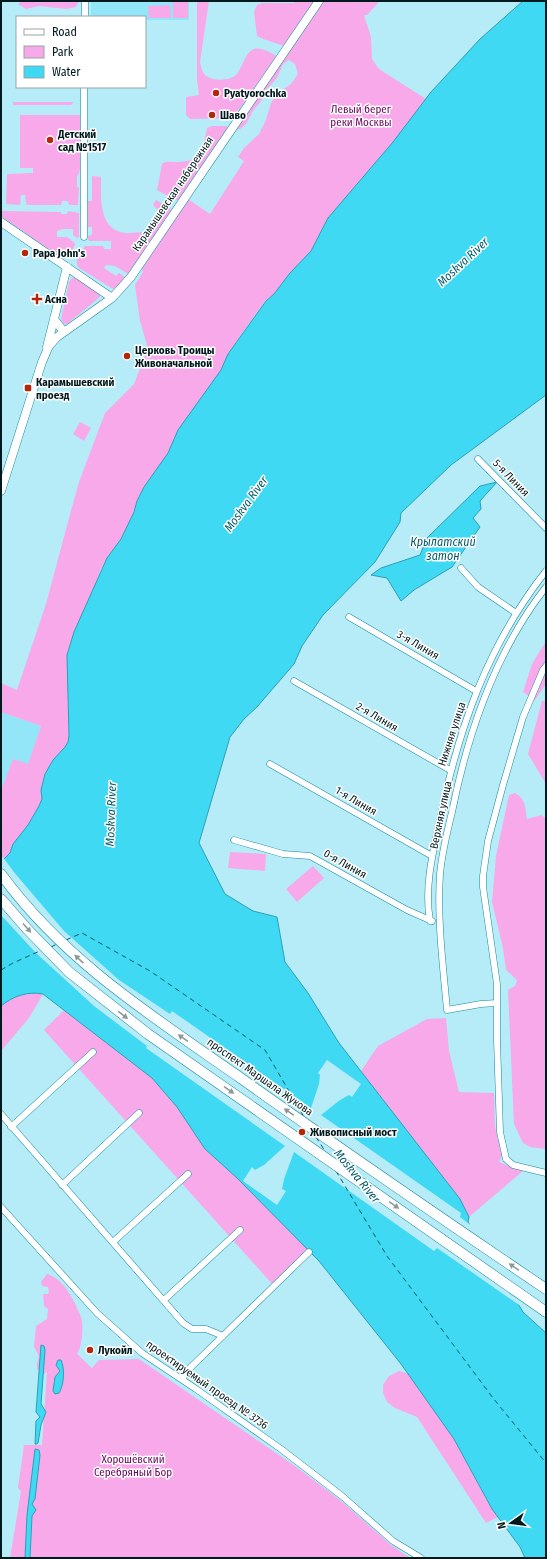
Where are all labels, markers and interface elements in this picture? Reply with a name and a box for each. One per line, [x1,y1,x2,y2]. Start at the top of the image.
legend [16,16,146,88]
text: Road [52,25,77,39]
text: Park [52,45,74,59]
text: Water [52,65,81,79]
place label: Pyatyorochka [224,87,287,100]
marker: Pyatyorochka [211,88,221,98]
park label: Левый берег реки Москвы [330,103,392,129]
place label: Шаво [220,109,246,122]
marker: Шаво [207,110,217,120]
place label: Детский сад №1517 [57,128,106,154]
street label: Карамышевская набережная [130,134,216,254]
marker: Детский сад №1517 [45,135,55,145]
water label: Moskva River [435,234,492,289]
place label: Papa John's [33,247,85,260]
marker: Papa John's [20,248,30,258]
place label: Асна [44,293,68,306]
marker: Асна [32,294,42,304]
place label: Церковь Троицы Живоначальной [134,344,215,370]
marker: Церковь Троицы Живоначальной [122,351,132,361]
place label: Карамышевский проезд [36,376,114,402]
marker: Карамышевский проезд [23,383,33,393]
street label: 5-я Линия [490,457,532,499]
water label: Moskva River [221,473,271,534]
water label: Крылатский затон [410,535,476,563]
street label: 3-я Линия [395,628,441,662]
street label: 2-я Линия [354,700,400,734]
street label: Нижняя улица [436,700,468,768]
street label: Верхняя улица [427,780,455,850]
water label: Moskva River [103,781,119,847]
street label: 1-я Линия [333,784,379,818]
street label: 0-я Линия [321,847,369,881]
one-way arrow [22,923,31,934]
one-way arrow [74,955,84,964]
one-way arrow [118,1011,129,1019]
one-way arrow [177,1034,188,1042]
street label: проспект Маршала Жукова [205,1035,315,1119]
one-way arrow [224,1086,235,1094]
one-way arrow [284,1108,294,1116]
place label: Живописный мост [309,1126,397,1139]
marker: Живописный мост [297,1127,307,1137]
water label: Moskva River [331,1146,383,1206]
one-way arrow [388,1200,399,1209]
one-way arrow [509,1263,519,1271]
street label: проектируемый проезд № 3736 [143,1338,271,1432]
place label: Лукойл [98,1344,133,1357]
marker: Лукойл [85,1345,95,1355]
park label: Хорошёвский Серебряный Бор [94,1453,172,1479]
north arrow [491,1503,531,1543]
text: N [495,1521,509,1530]

